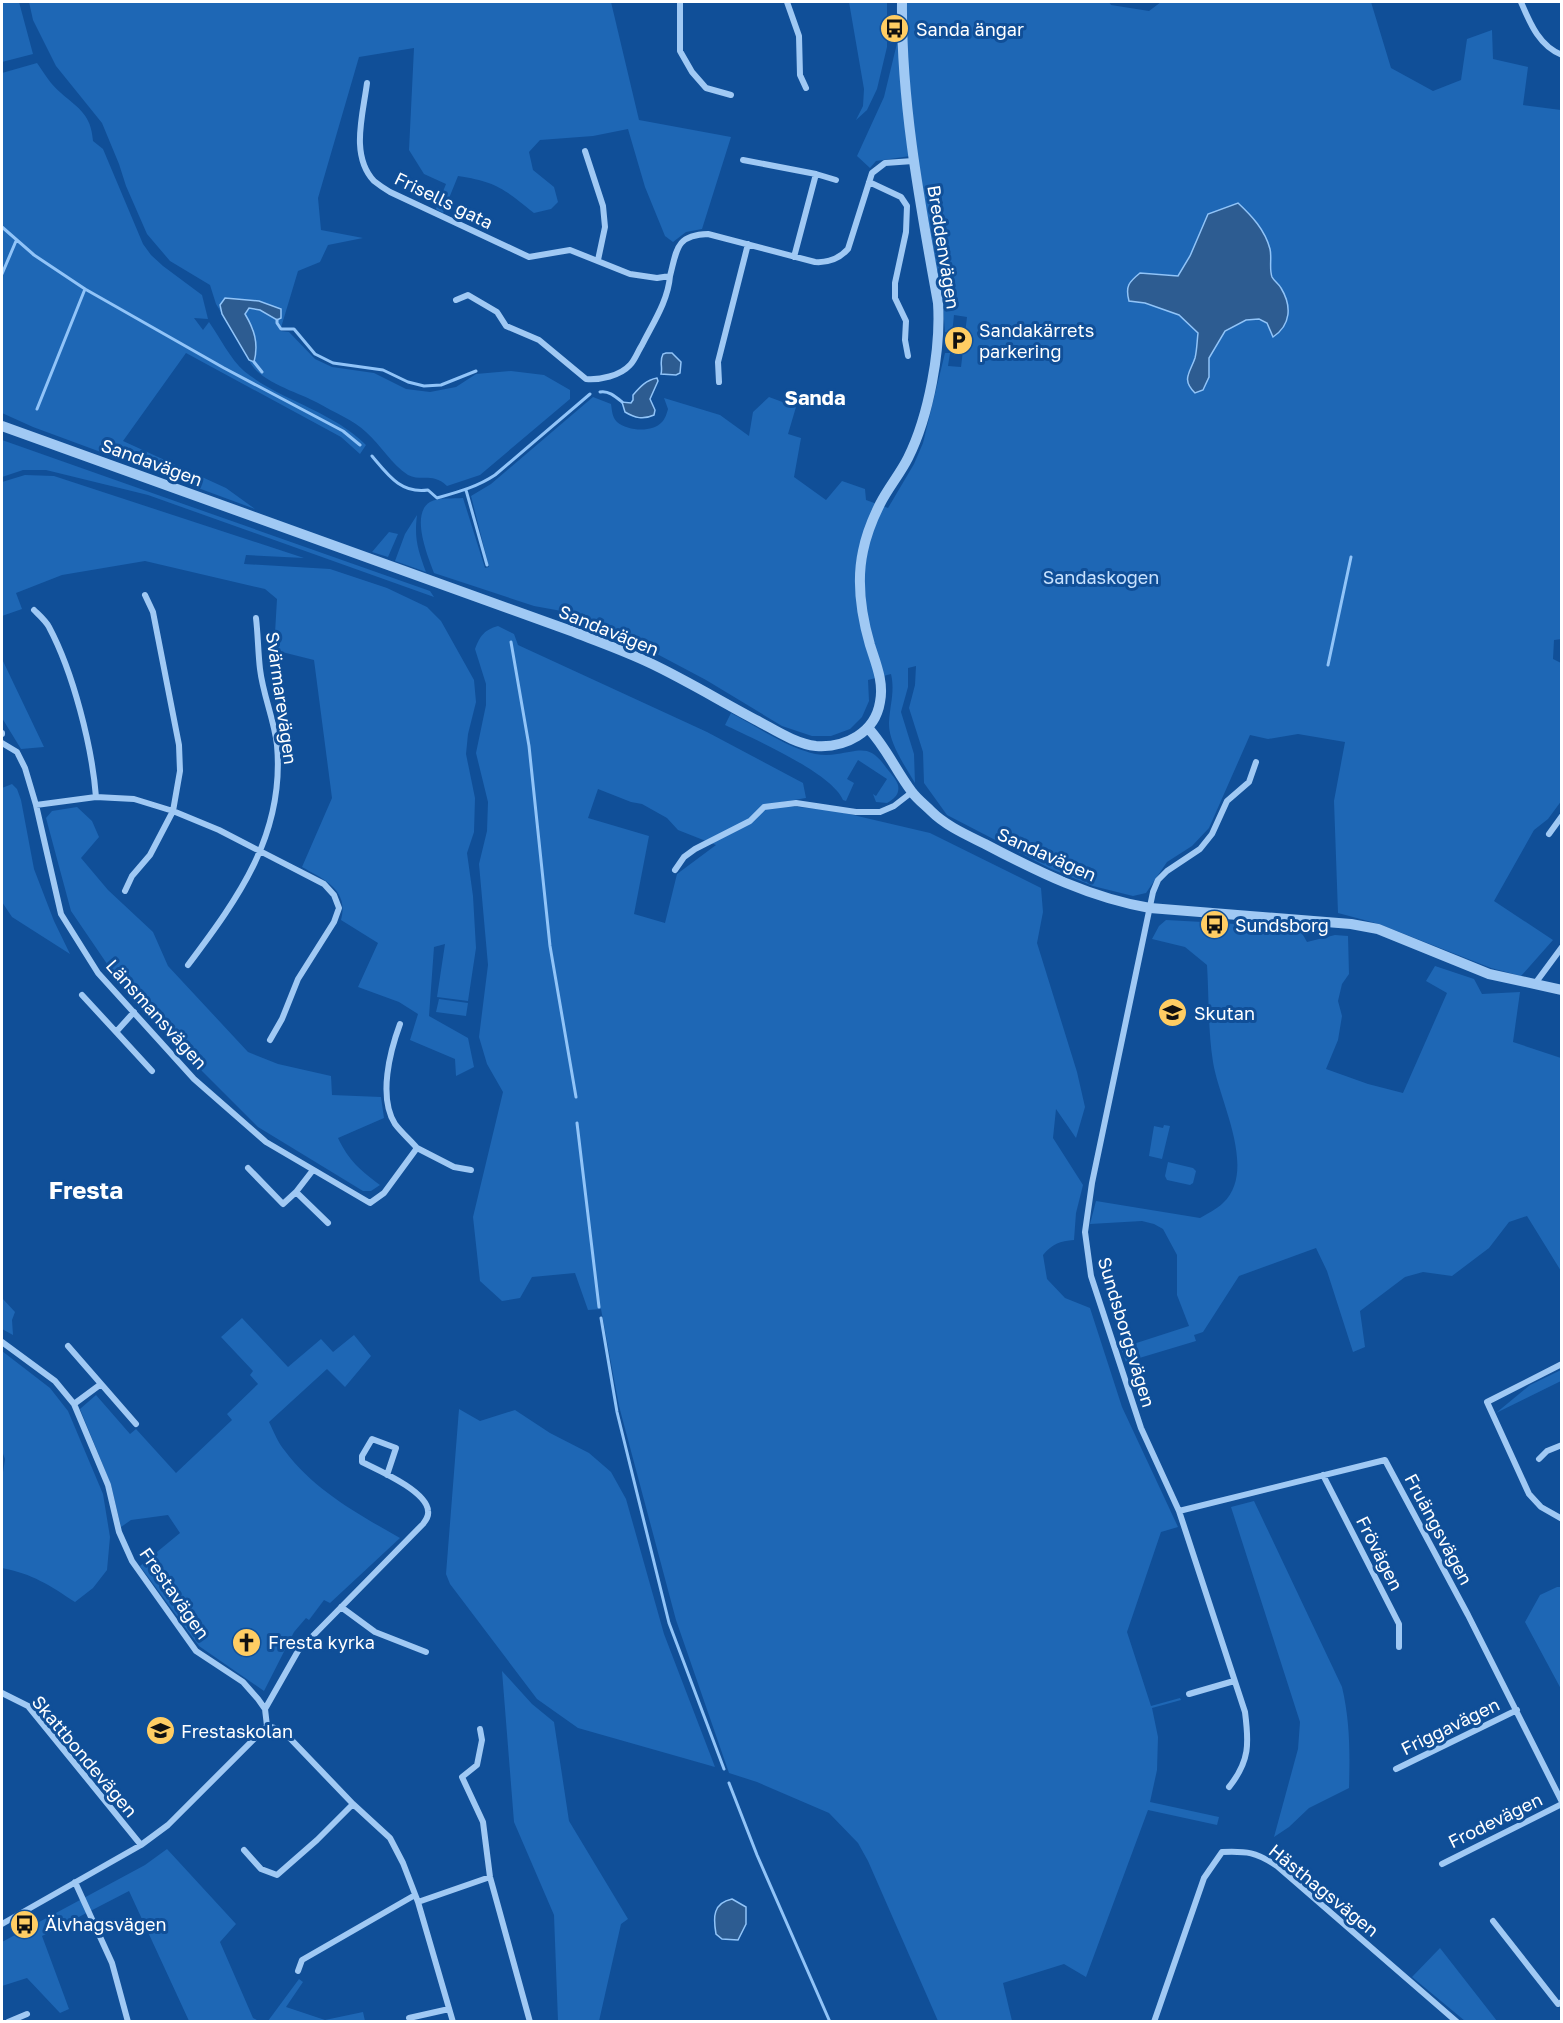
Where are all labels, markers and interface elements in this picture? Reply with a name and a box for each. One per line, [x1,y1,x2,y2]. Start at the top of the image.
bus stop icon: Sanda ängar [879,13,911,45]
place label: Sanda ängar [916,18,1024,40]
street label: Frisells gata [391,167,497,233]
street label: Breddenvägen [923,183,965,311]
place label: Sandakärrets parkering [979,319,1094,362]
parking icon: Sandakärrets parkering [942,324,974,356]
district label: Sanda [785,385,846,409]
street label: Sandavägen [98,434,206,490]
park label: Sandaskogen [1043,566,1159,588]
street label: Sandavägen [556,600,662,660]
street label: Svärmarevägen [262,630,302,766]
street label: Sandavägen [994,822,1100,886]
bus stop icon: Sundsborg [1198,909,1230,941]
place label: Sundsborg [1235,914,1329,936]
street label: Länsmansvägen [102,954,212,1074]
school or university icon: Skutan [1157,997,1189,1029]
place label: Skutan [1194,1002,1255,1024]
district label: Fresta [49,1175,123,1204]
street label: Sundsborgsvägen [1094,1254,1160,1410]
street label: Fruängsvägen [1400,1470,1478,1588]
street label: Frövägen [1352,1512,1408,1594]
street label: Frestavägen [135,1543,215,1643]
church icon: Fresta kyrka [231,1626,263,1658]
place label: Fresta kyrka [268,1631,375,1653]
street label: Skattbondevägen [28,1691,142,1821]
street label: Friggavägen [1397,1693,1503,1759]
school or university icon: Frestaskolan [144,1715,176,1747]
place label: Frestaskolan [181,1720,293,1742]
street label: Frodevägen [1444,1788,1546,1852]
street label: Hästhagsvägen [1265,1839,1383,1941]
bus stop icon: Älvhagsvägen [8,1908,40,1940]
place label: Älvhagsvägen [45,1913,167,1935]

